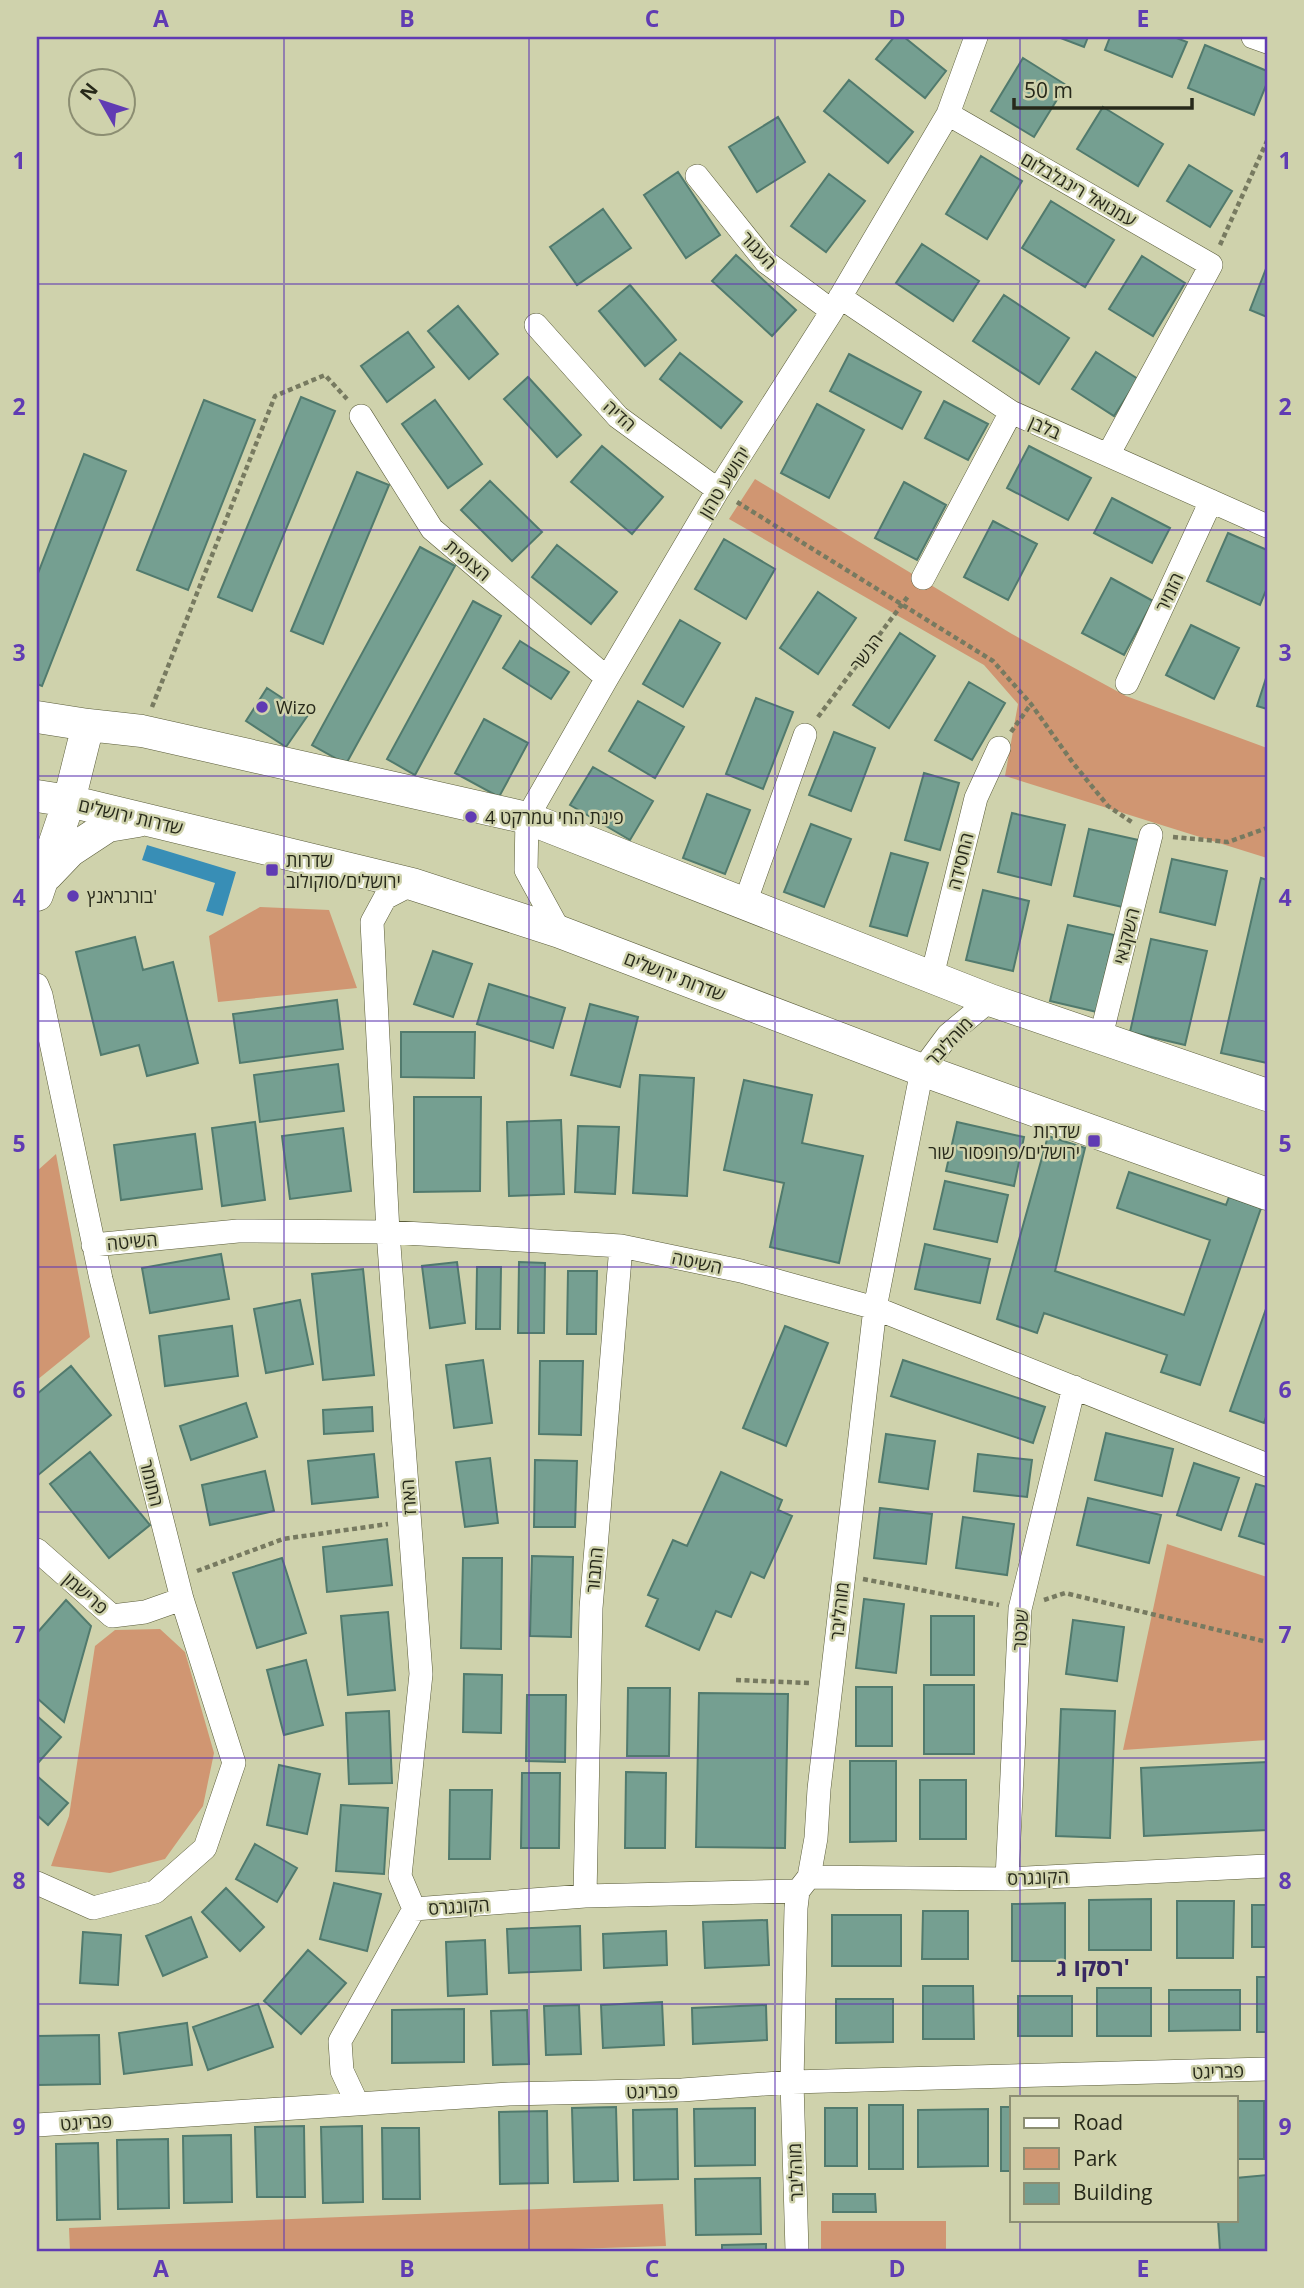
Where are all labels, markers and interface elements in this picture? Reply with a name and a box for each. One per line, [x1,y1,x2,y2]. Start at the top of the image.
text: A [153,2,169,34]
text: B [399,2,415,34]
text: C [645,2,659,34]
text: D [888,2,906,34]
text: E [1137,2,1149,34]
north arrow [66,66,136,136]
scale bar [1014,66,1192,110]
text: 50 m [1024,76,1073,104]
text: N [74,77,104,105]
text: 1 [12,144,26,176]
text: 1 [1278,144,1292,176]
street label: עמנואל רינגלבלום [1017,146,1141,232]
street label: העגור [736,226,782,274]
text: 2 [12,390,26,422]
text: 2 [1278,390,1292,422]
street label: הדיה [599,394,641,436]
street label: בלבן [1025,410,1065,445]
street label: יהושע טהון [693,442,755,522]
street label: הצופית [440,534,496,586]
street label: הזמיר [1150,569,1188,615]
street label: הנשר [844,628,888,676]
text: 3 [12,636,26,668]
text: 3 [1278,636,1292,668]
place label: Wizo [276,695,316,719]
marker: Wizo [254,699,270,715]
street label: שדרות ירושלים [76,792,186,840]
place label: מרקט 4u פינת החי [485,805,624,829]
marker: מרקט 4u פינת החי [463,809,479,825]
street label: החסידה [941,830,979,892]
place label: שדרות ירושלים/סוקולוב [286,848,401,893]
marker: שדרות ירושלים/סוקולוב [264,862,280,878]
text: 4 [12,881,26,913]
text: 4 [1278,881,1292,913]
place label: בורגראנץ' [87,884,157,908]
marker: בורגראנץ' [65,888,81,904]
street label: השקנאי [1107,905,1145,967]
street label: שדרות ירושלים [621,946,729,1006]
street label: מוהליבר [920,1011,978,1071]
place label: שדרות ירושלים/פרופסור שור [928,1119,1080,1164]
text: 5 [12,1127,26,1159]
text: 5 [1278,1127,1292,1159]
marker: שדרות ירושלים/פרופסור שור [1086,1133,1102,1149]
street label: השיטה [106,1227,158,1255]
street label: השיטה [670,1245,724,1279]
text: 6 [12,1373,26,1405]
text: 6 [1278,1373,1292,1405]
street label: התומר [135,1457,169,1509]
street label: הארז [395,1478,421,1516]
street label: התבור [580,1546,608,1594]
street label: פרישמן [58,1567,114,1619]
street label: מוהליבר [824,1581,854,1641]
street label: שכטר [1007,1608,1033,1652]
text: 7 [12,1618,26,1650]
text: 7 [1278,1618,1292,1650]
text: 8 [12,1864,26,1896]
street label: הקונגרס [1007,1864,1069,1890]
text: 8 [1278,1864,1292,1896]
street label: הקונגרס [428,1892,490,1920]
district label: רסקו ג' [1056,1950,1130,1983]
street label: פבריגט [1192,2058,1244,2084]
street label: פבריגט [626,2079,678,2103]
legend [1010,2096,1238,2222]
street label: פבריגט [59,2108,113,2136]
text: Road [1073,2108,1123,2136]
text: 9 [12,2110,26,2142]
text: 9 [1278,2110,1292,2142]
street label: מוהליבר [782,2142,808,2202]
text: Park [1073,2144,1117,2172]
text: Building [1073,2178,1152,2206]
text: A [153,2252,169,2284]
text: B [399,2252,415,2284]
text: C [645,2252,659,2284]
text: D [888,2252,906,2284]
text: E [1137,2252,1149,2284]

